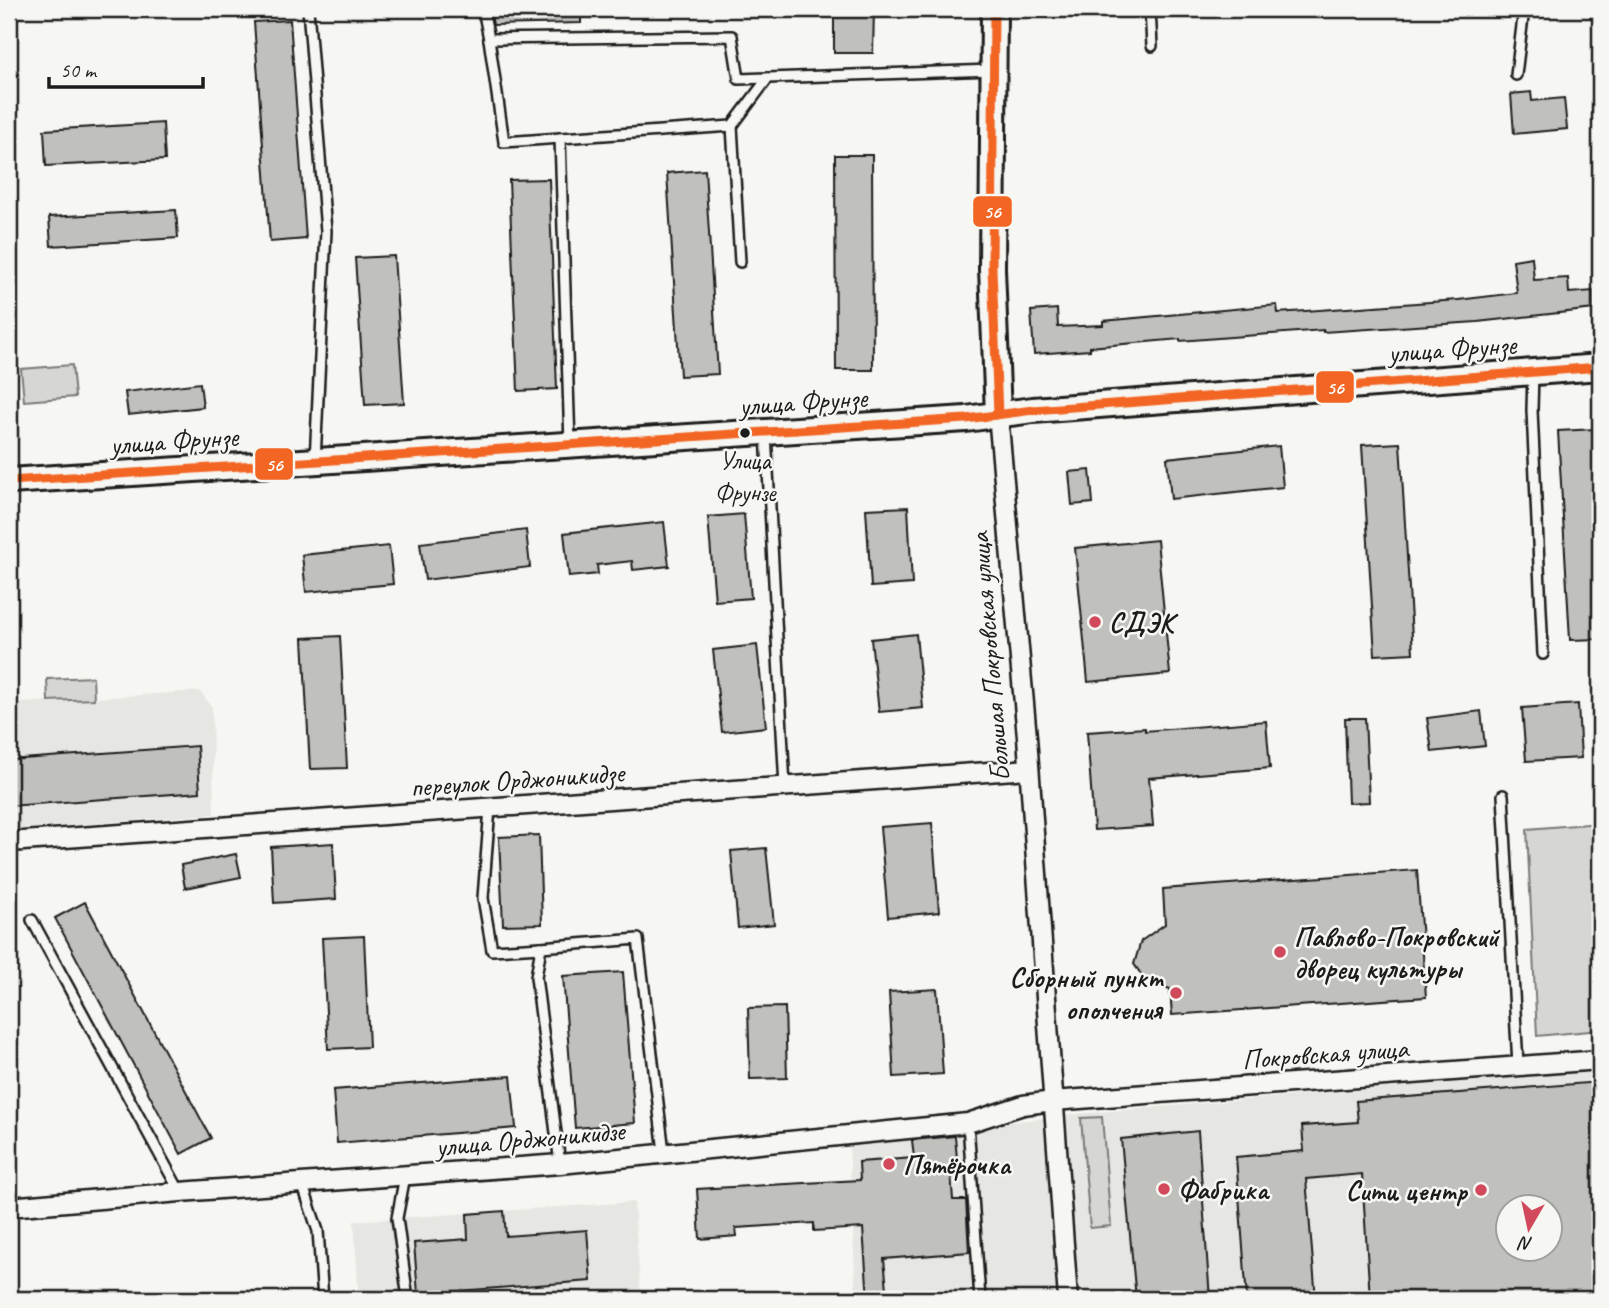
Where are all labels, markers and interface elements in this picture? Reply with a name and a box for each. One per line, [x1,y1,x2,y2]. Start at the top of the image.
scale bar [49,46,203,90]
text: 50 m [60,57,98,83]
line badge: 56 [972,195,1013,228]
text: 56 [983,200,1003,224]
street label: улица Фрунзе [1385,326,1519,371]
line badge: 56 [1315,370,1355,404]
text: 56 [1326,376,1346,400]
street label: улица Фрунзе [736,379,870,424]
street label: улица Фрунзе [107,418,241,463]
marker: Улица Фрунзе [738,426,752,440]
place label: Улица Фрунзе [714,444,777,509]
line badge: 56 [254,447,294,481]
text: 56 [265,453,285,477]
street label: Большая Покровская улица [961,529,1018,783]
place label: СДЭК [1109,605,1179,640]
marker: СДЭК [1087,614,1103,630]
street label: переулок Орджоникидзе [409,754,627,804]
place label: Павлово-Покровский дворец культуры [1294,919,1501,986]
marker: Павлово-Покровский дворец культуры [1272,944,1288,960]
place label: Сборный пункт ополчения [1010,960,1164,1027]
marker: Сборный пункт ополчения [1168,985,1184,1001]
street label: Покровская улица [1241,1030,1411,1077]
street label: улица Орджоникидзе [432,1113,628,1164]
place label: Пятёрочка [903,1147,1012,1182]
marker: Пятёрочка [881,1156,897,1172]
place label: Фабрика [1178,1172,1271,1207]
place label: Сити центр [1346,1173,1468,1208]
marker: Фабрика [1156,1181,1172,1197]
marker: Сити центр [1473,1182,1489,1198]
north arrow [1494,1192,1564,1262]
text: N [1516,1231,1534,1257]

